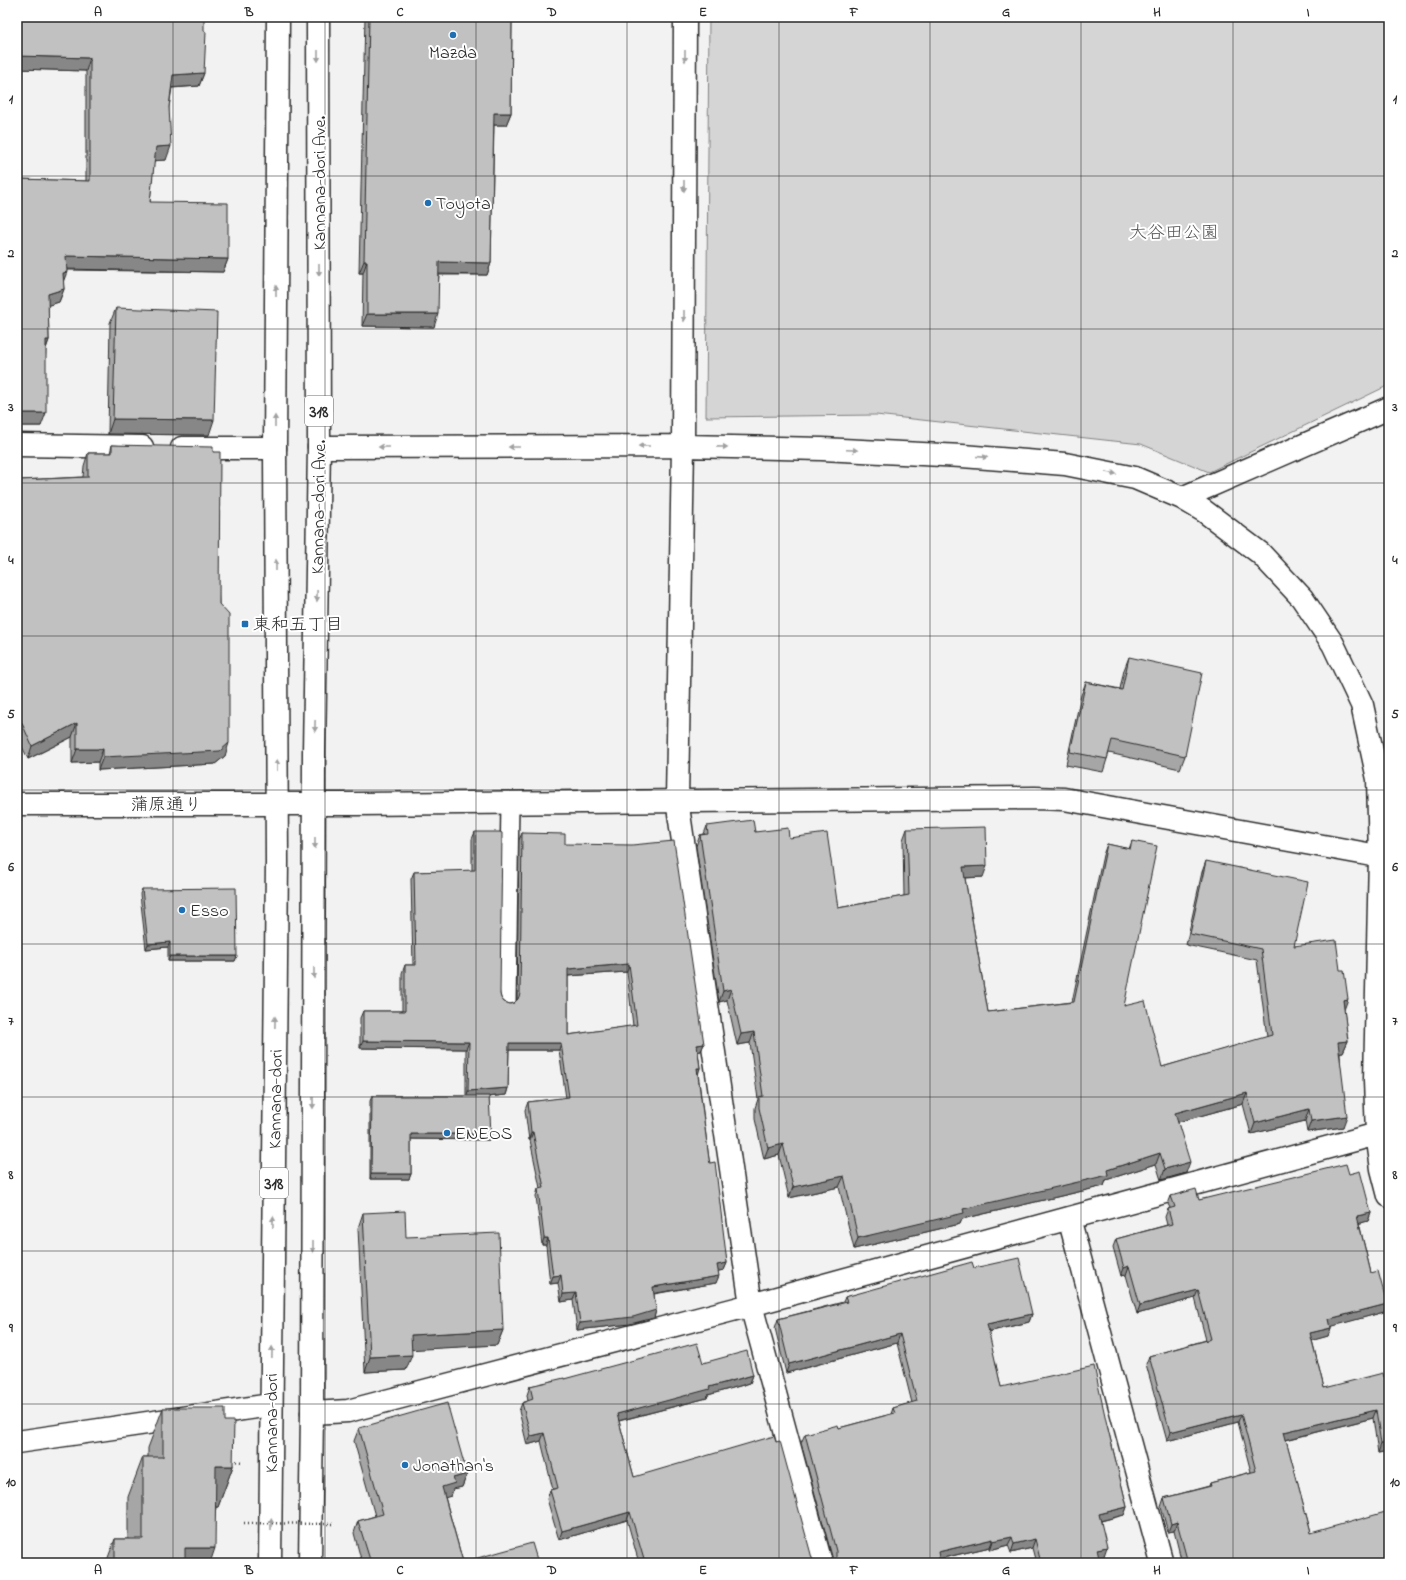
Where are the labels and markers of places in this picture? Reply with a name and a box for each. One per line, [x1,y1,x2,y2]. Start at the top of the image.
marker: Mazda [448,30,458,40]
place label: Mazda [429,41,477,67]
place label: Toyota [436,192,491,218]
marker: Toyota [423,198,433,208]
place label: 東和五丁目 [253,613,343,639]
marker: 東和五丁目 [240,619,250,629]
place label: Esso [190,899,229,925]
marker: Esso [177,905,187,915]
place label: ENEOS [455,1122,512,1148]
marker: ENEOS [442,1128,452,1138]
place label: Jonathan's [413,1454,494,1480]
marker: Jonathan's [400,1460,410,1470]

